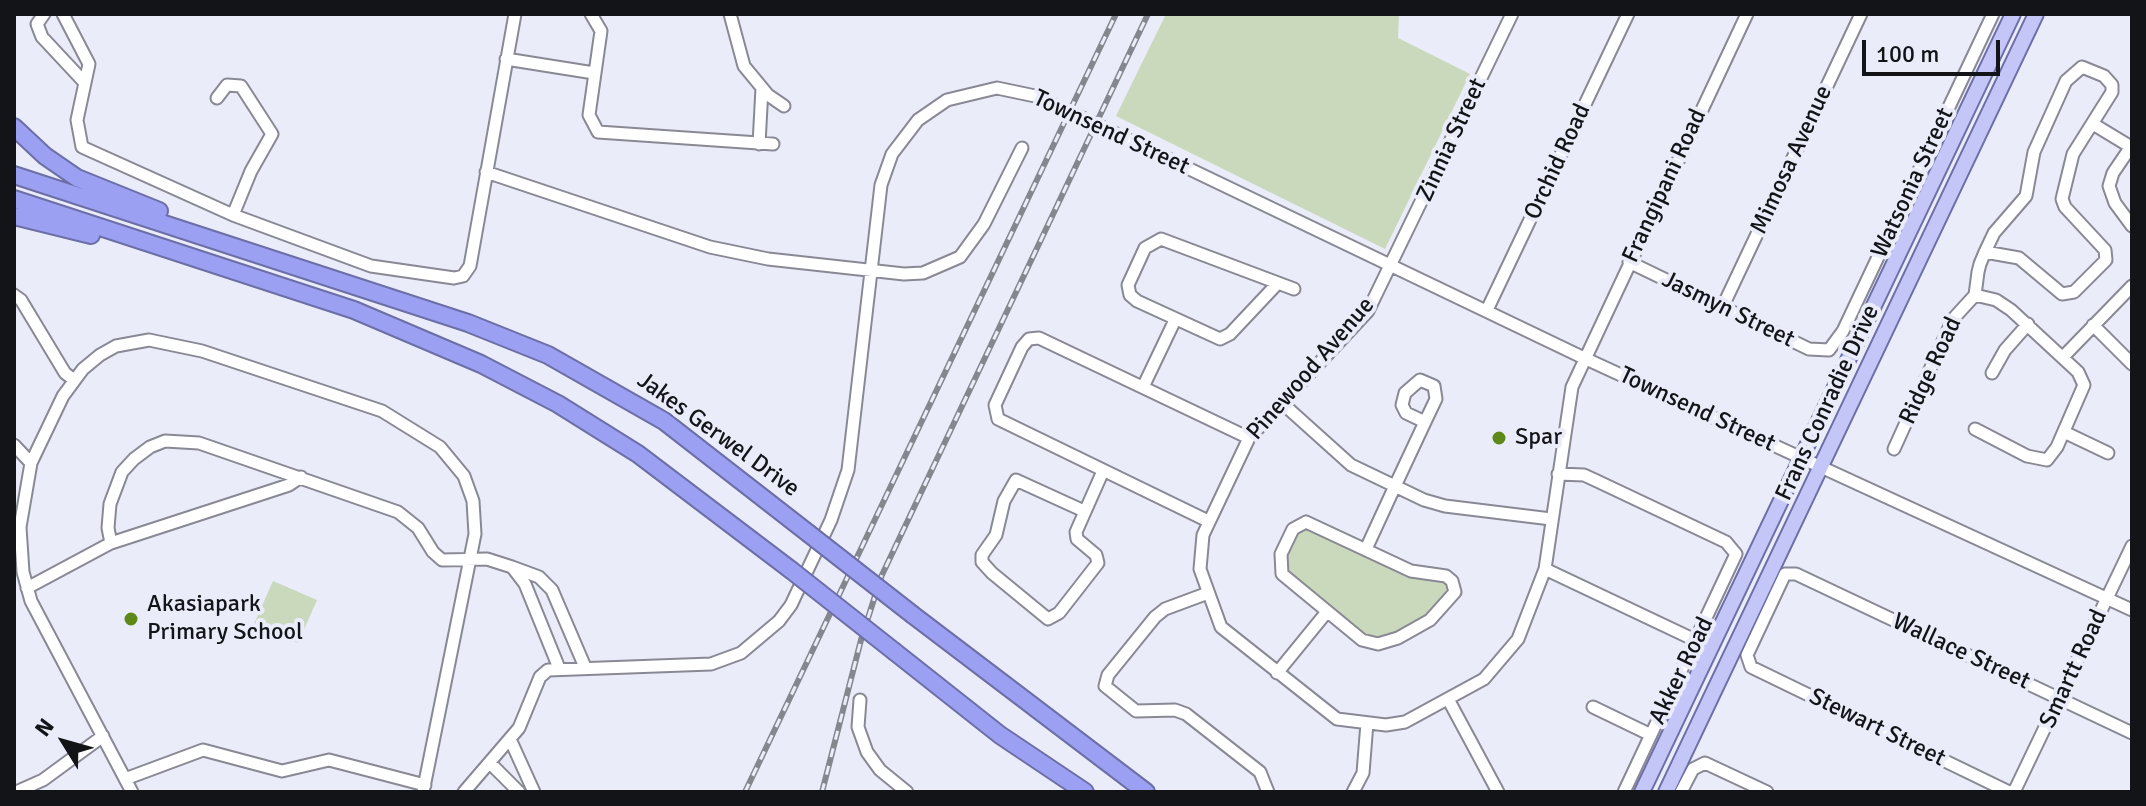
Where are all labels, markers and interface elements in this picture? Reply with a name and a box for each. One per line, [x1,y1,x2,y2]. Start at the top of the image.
scale bar [1866,24,2004,74]
text: 100 m [1876,39,1939,69]
street label: Zinnia Street [1411,74,1493,206]
street label: Mimosa Avenue [1745,81,1839,239]
street label: Townsend Street [1029,84,1193,182]
street label: Orchid Road [1519,100,1597,224]
street label: Watsonia Street [1866,103,1960,263]
street label: Frangipani Road [1617,105,1713,267]
street label: Jasmyn Street [1657,266,1799,354]
street label: Pinewood Avenue [1241,292,1381,446]
street label: Frans Conradie Drive [1770,301,1886,505]
street label: Ridge Road [1894,313,1968,429]
street label: Townsend Street [1615,361,1779,459]
street label: Jakes Gerwel Drive [631,366,805,504]
place label: Spar [1515,424,1562,452]
marker: Spar [1490,429,1508,447]
place label: Akasiapark Primary School [147,591,303,647]
street label: Smartt Road [2034,605,2114,733]
street label: Wallace Street [1888,608,2034,696]
marker: Akasiapark Primary School [122,610,140,628]
street label: Akker Road [1644,613,1720,729]
street label: Stewart Street [1804,683,1950,773]
north arrow [24,702,104,782]
text: N [29,713,60,741]

